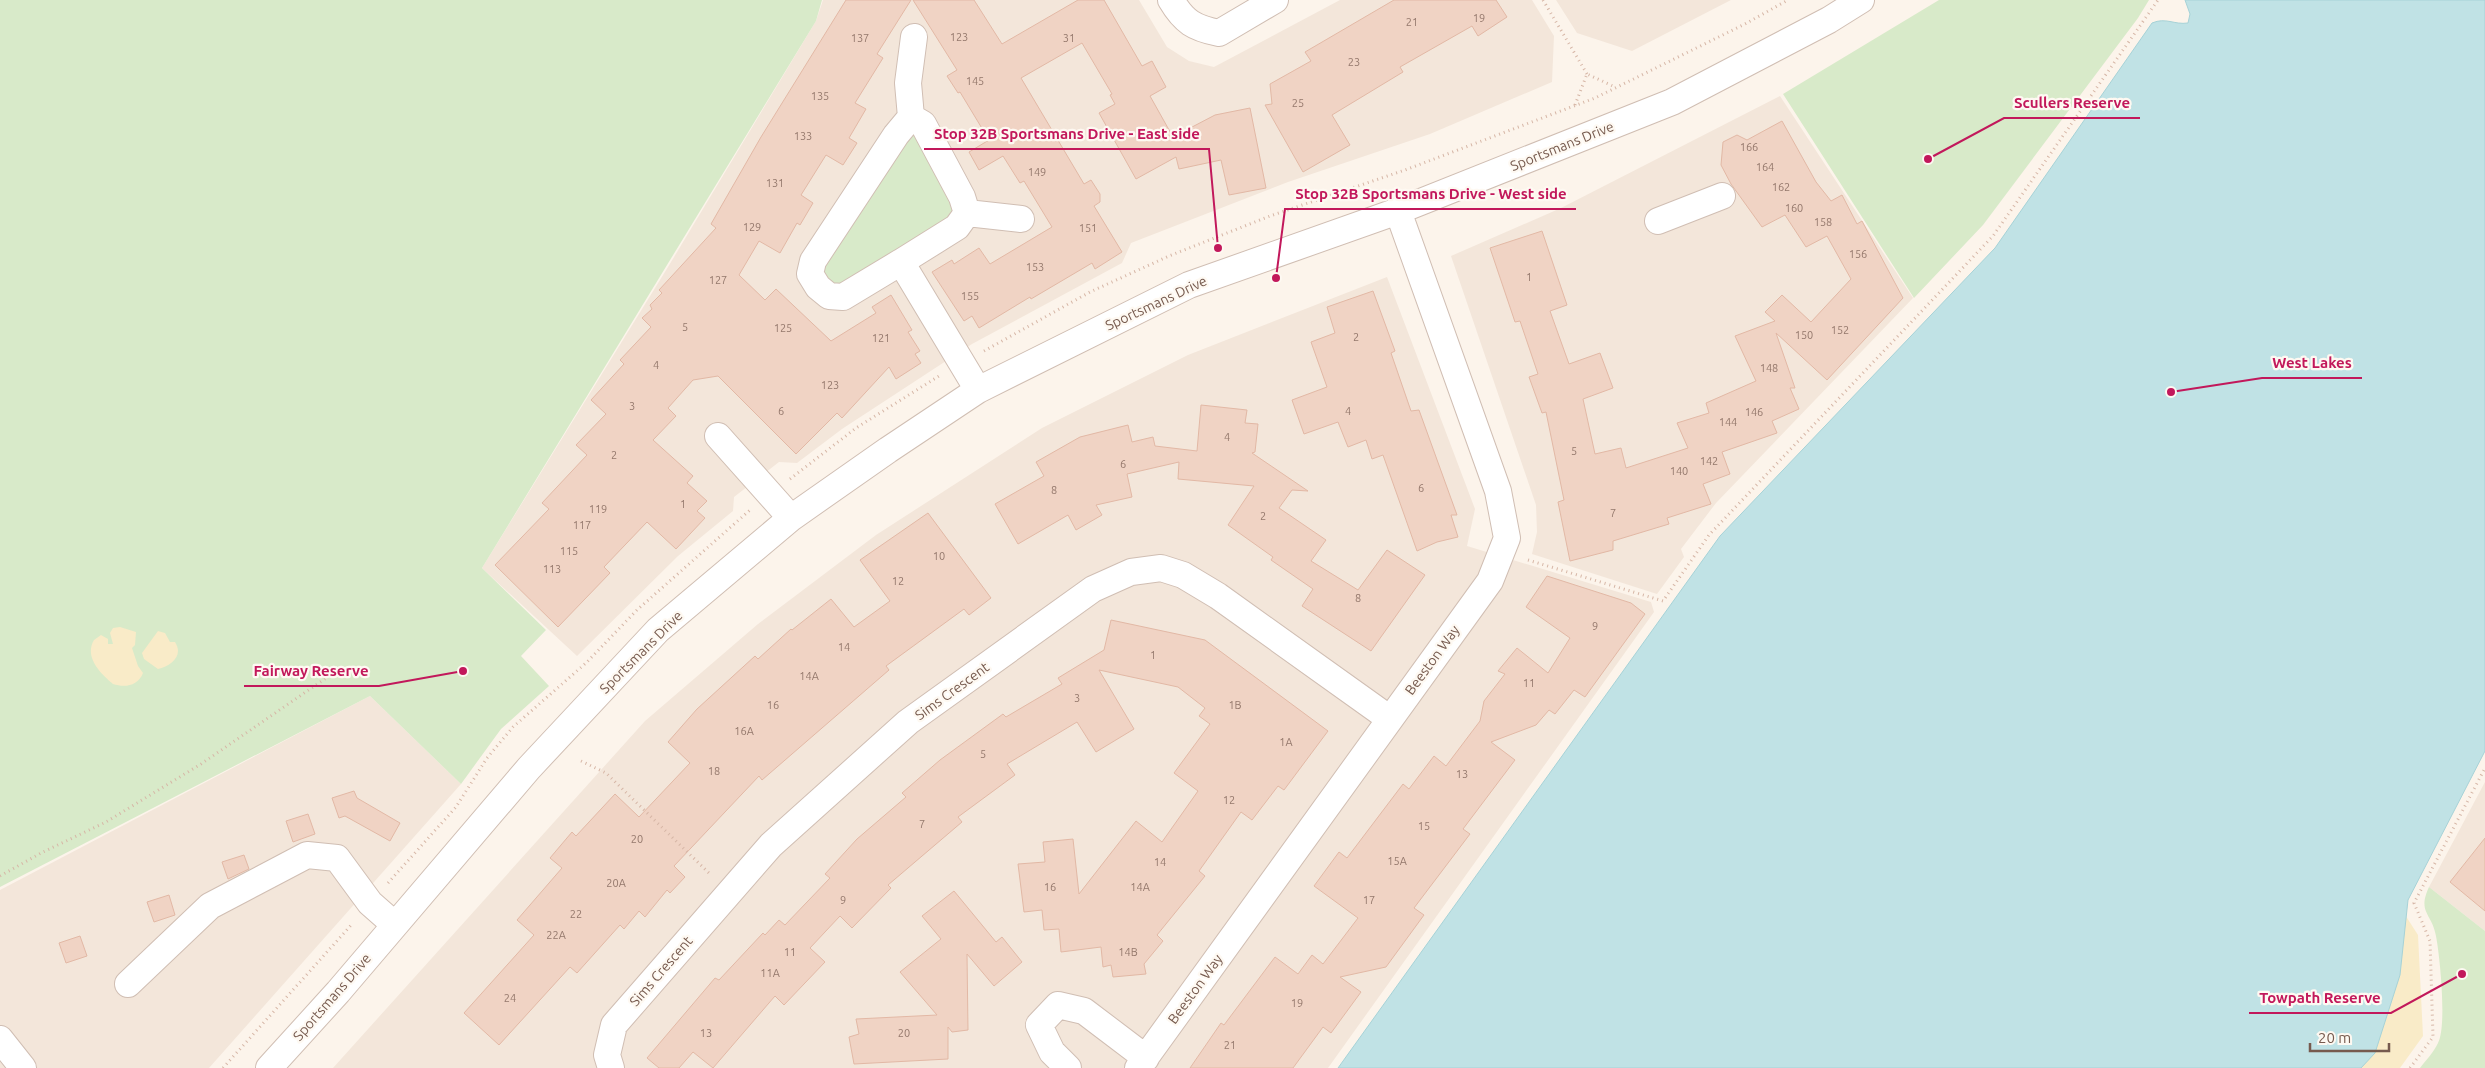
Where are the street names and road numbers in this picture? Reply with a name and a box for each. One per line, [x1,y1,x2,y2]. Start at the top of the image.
street label: Sportsmans Drive [1508,118,1616,174]
street label: Sportsmans Drive [1103,272,1209,334]
street label: Sportsmans Drive [596,607,686,697]
street label: Beeston Way [1401,622,1463,698]
street label: Sims Crescent [912,659,992,723]
street label: Sims Crescent [626,932,696,1009]
street label: Sportsmans Drive [290,950,374,1044]
street label: Beeston Way [1164,951,1226,1027]

